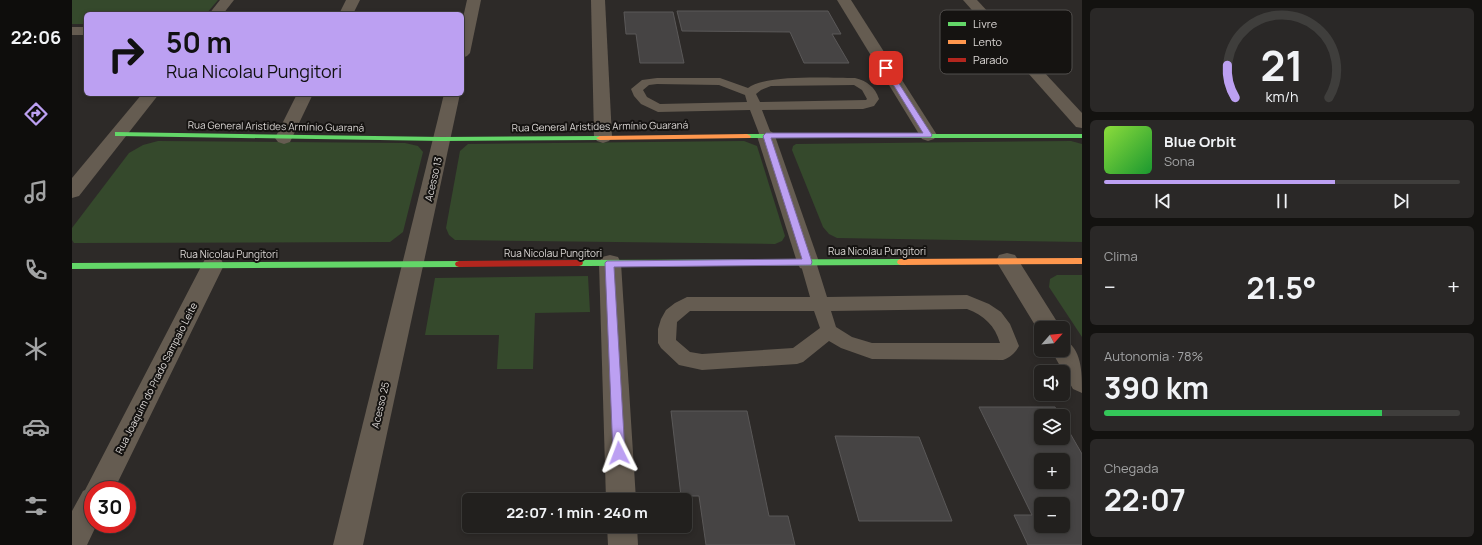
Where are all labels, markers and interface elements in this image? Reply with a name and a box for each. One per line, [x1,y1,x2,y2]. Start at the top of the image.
legend [940,10,1072,74]
text: Livre [973,16,998,31]
text: 50 m [166,23,232,61]
text: 22:06 [11,25,61,49]
icon: right [100,28,152,80]
text: Lento [973,34,1003,49]
text: 21 [1261,37,1304,93]
pin [869,51,903,85]
text: Parado [973,52,1009,67]
icon: arrive [875,57,897,79]
text: Rua Nicolau Pungitori [166,59,342,83]
text: km/h [1265,87,1299,106]
icon: directions [22,100,50,128]
street label: Rua General Aristides Armínio Guaraná [188,117,364,135]
street label: Rua General Aristides Armínio Guaraná [512,117,688,135]
text: Blue Orbit [1164,131,1236,152]
text: Sona [1164,152,1195,170]
street label: Acesso 13 [421,155,445,203]
icon: music [22,178,50,206]
icon: previous [1152,190,1174,212]
icon: pause [1271,190,1293,212]
icon: next [1390,190,1412,212]
street label: Rua Nicolau Pungitori [828,244,926,258]
street label: Rua Nicolau Pungitori [504,246,602,260]
street label: Rua Nicolau Pungitori [180,247,278,261]
text: Clima [1104,247,1138,265]
icon: phone [22,256,50,284]
text: 21.5° [1247,267,1317,308]
text: − [1104,272,1116,302]
text: + [1447,272,1460,302]
street label: Rua Joaquim do Prado Sampaio Leite [112,300,200,456]
north arrow [1034,321,1070,357]
map controls [1034,321,1070,533]
icon: climate [22,335,50,363]
text: Autonomia · 78% [1104,347,1203,365]
button: sound [1034,365,1070,401]
text: 390 km [1104,367,1209,408]
street label: Acesso 25 [368,380,392,430]
button: layers [1034,409,1070,445]
icon: car [22,413,50,441]
position arrow [598,432,640,474]
button: + [1034,453,1070,489]
text: Chegada [1104,459,1158,477]
text: 22:07 [1104,479,1186,520]
speed limit sign: 30 [84,481,136,533]
icon: filters [22,492,50,520]
button: − [1034,497,1070,533]
text: 22:07 · 1 min · 240 m [506,502,648,523]

